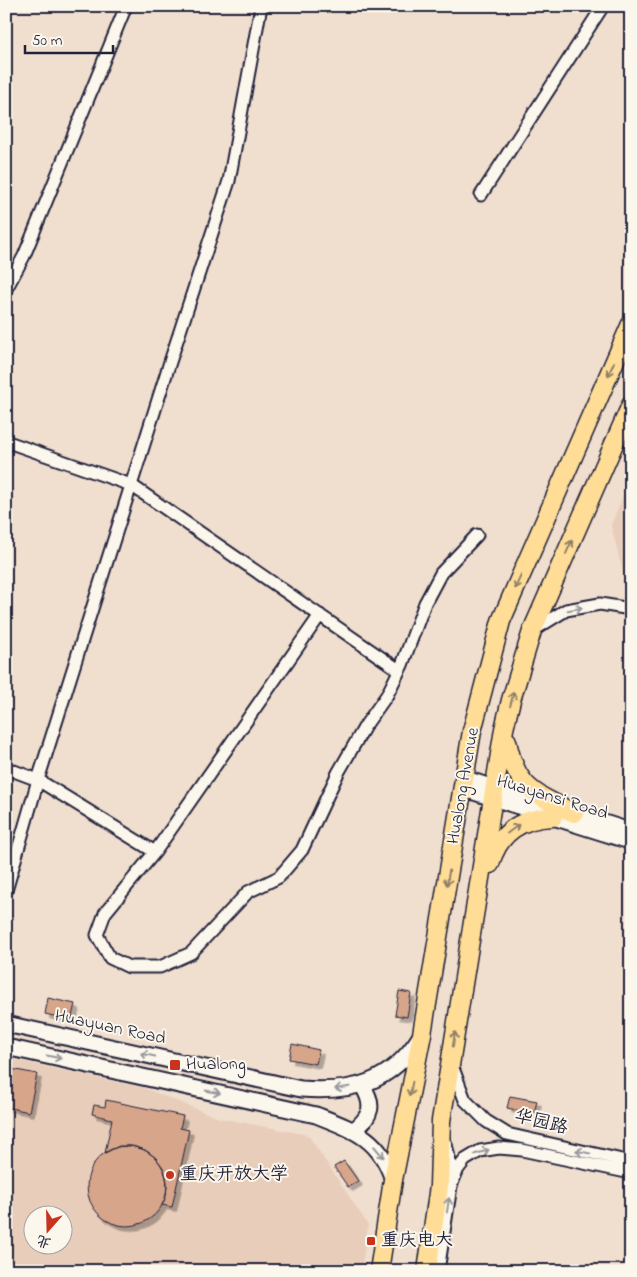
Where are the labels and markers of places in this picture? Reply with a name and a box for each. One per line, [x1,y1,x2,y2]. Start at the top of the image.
place label: Hualong [186,1052,246,1079]
marker: Hualong [168,1058,182,1072]
place label: 重庆开放大学 [180,1162,288,1188]
marker: 重庆开放大学 [164,1169,176,1181]
place label: 重庆电大 [381,1228,453,1254]
marker: 重庆电大 [365,1235,377,1247]

